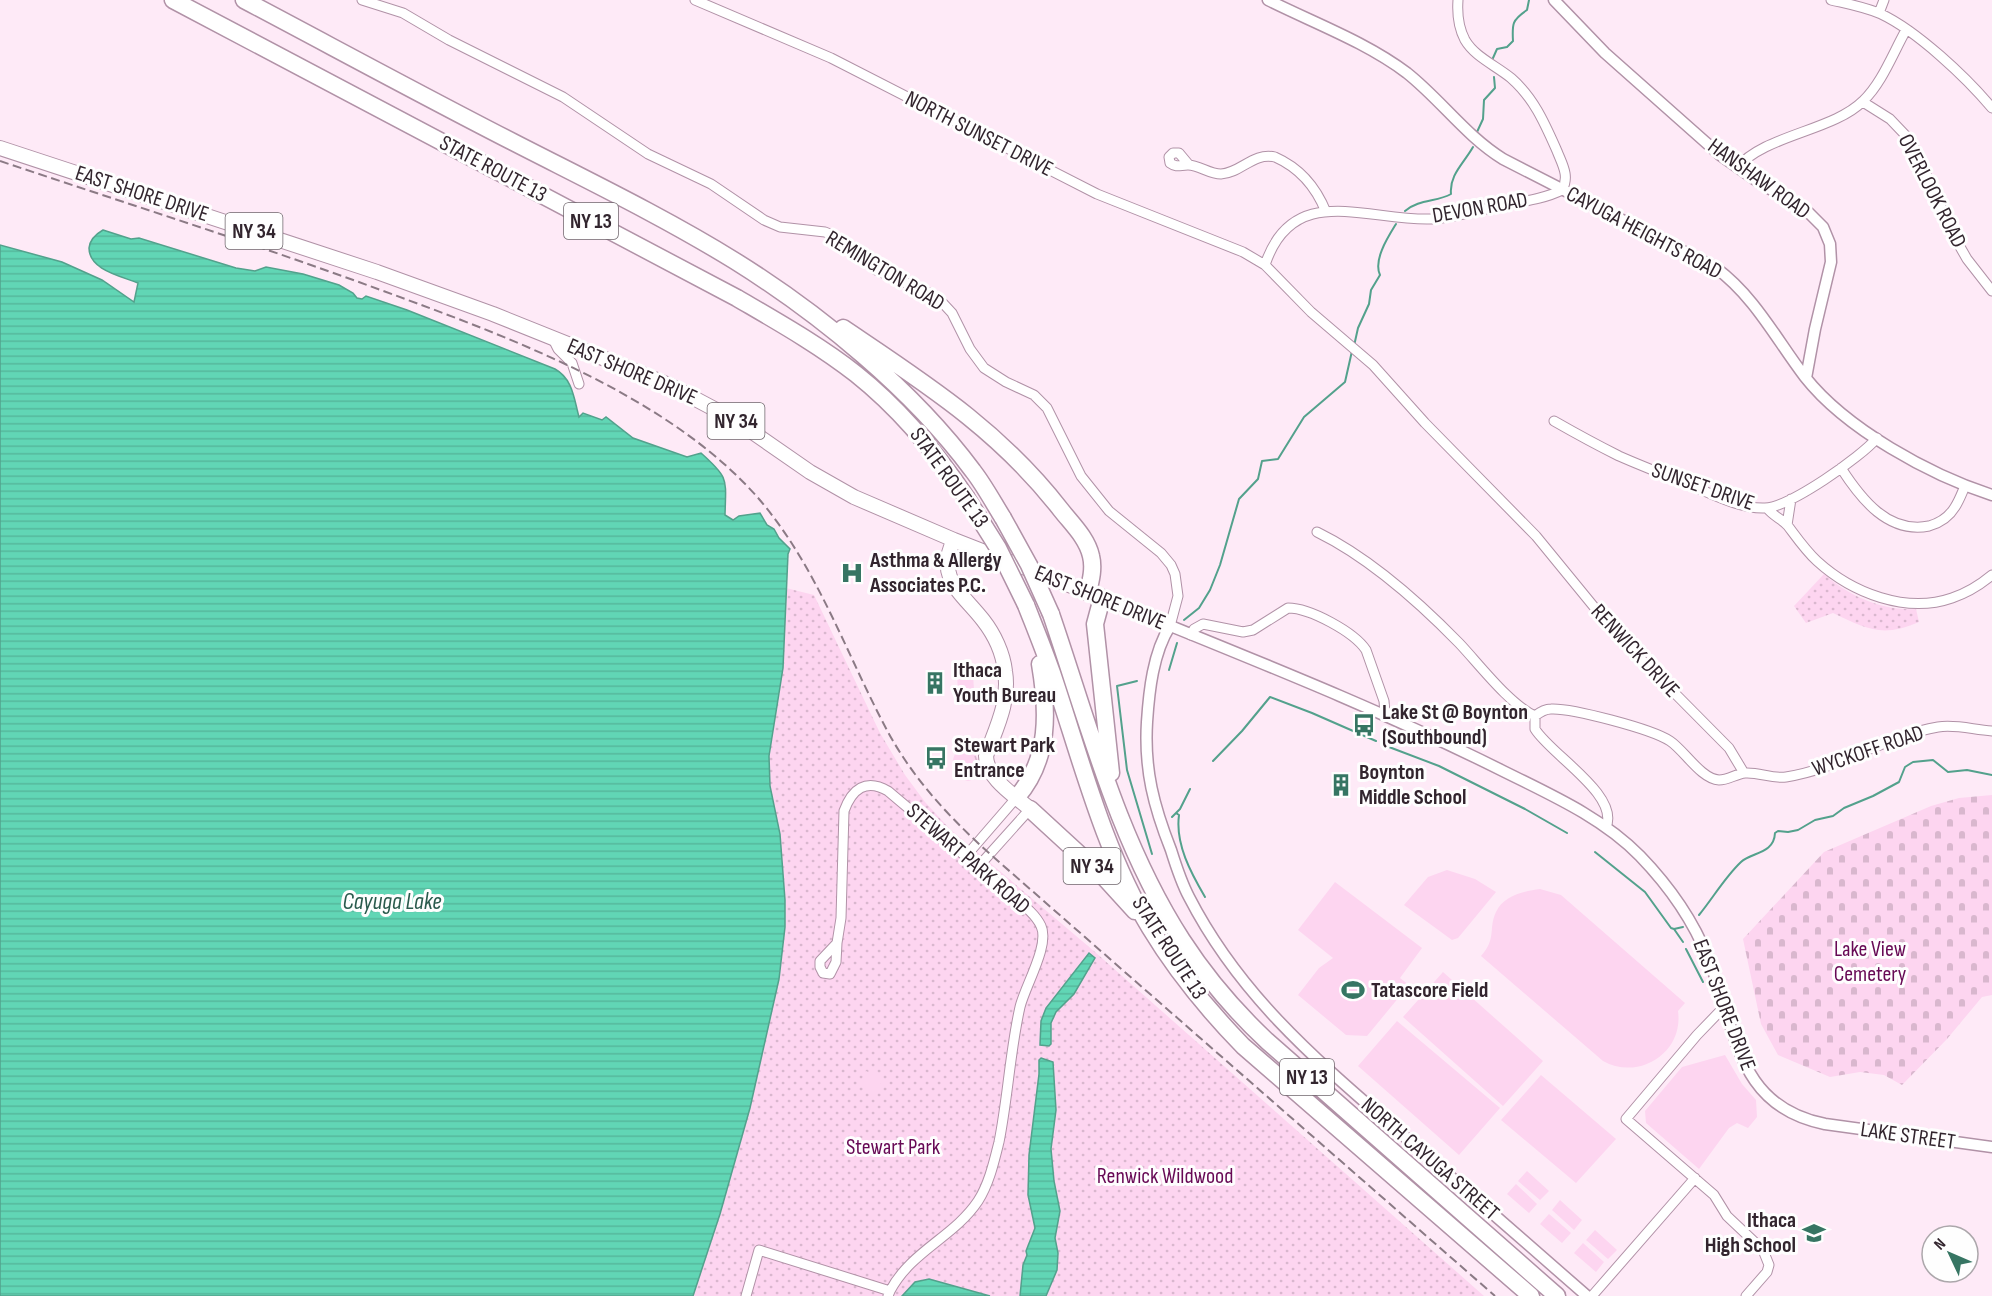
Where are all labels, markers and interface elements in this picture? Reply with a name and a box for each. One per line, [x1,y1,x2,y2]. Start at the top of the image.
street label: NORTH SUNSET DRIVE [901,85,1057,183]
street label: STATE ROUTE 13 [435,130,551,208]
street label: OVERLOOK ROAD [1892,130,1972,252]
street label: HANSHAW ROAD [1702,133,1816,225]
street label: EAST SHORE DRIVE [72,160,212,228]
street label: CAYUGA HEIGHTS ROAD [1561,181,1727,285]
street label: DEVON ROAD [1430,186,1530,230]
road number: NY 13 [564,203,618,239]
road number: NY 34 [226,213,282,249]
street label: REMINGTON ROAD [821,225,949,317]
street label: EAST SHORE DRIVE [563,333,701,411]
road number: NY 34 [708,403,764,439]
street label: STATE ROUTE 13 [904,423,994,533]
street label: SUNSET DRIVE [1648,457,1758,517]
place label: Asthma & Allergy Associates P.C. [869,547,1002,599]
hospital icon: Asthma & Allergy Associates P.C. [839,560,865,586]
street label: EAST SHORE DRIVE [1031,560,1169,636]
street label: RENWICK DRIVE [1585,599,1685,703]
place label: Ithaca Youth Bureau [953,657,1056,709]
building icon: Ithaca Youth Bureau [922,670,948,696]
place label: Lake St @ Boynton (Southbound) [1382,699,1528,751]
bus stop icon: Lake St @ Boynton (Southbound) [1351,712,1377,738]
street label: WYCKOFF ROAD [1809,719,1927,783]
place label: Stewart Park Entrance [954,732,1056,784]
bus stop icon: Stewart Park Entrance [923,745,949,771]
place label: Boynton Middle School [1359,759,1467,811]
building icon: Boynton Middle School [1328,772,1354,798]
street label: STEWART PARK ROAD [900,798,1036,920]
road number: NY 34 [1064,848,1120,884]
water label: Cayuga Lake [342,887,442,916]
street label: STATE ROUTE 13 [1126,891,1212,1005]
street label: EAST SHORE DRIVE [1687,935,1761,1075]
park label: Lake View Cemetery [1834,936,1907,988]
sports icon: Tatascore Field [1340,977,1366,1003]
place label: Tatascore Field [1371,977,1488,1004]
road number: NY 13 [1280,1059,1334,1095]
street label: NORTH CAYUGA STREET [1355,1092,1505,1226]
street label: LAKE STREET [1859,1116,1957,1156]
park label: Stewart Park [846,1134,941,1161]
park label: Renwick Wildwood [1097,1163,1233,1190]
place label: Ithaca High School [1705,1207,1796,1259]
school or university icon: Ithaca High School [1801,1220,1827,1246]
north arrow [1920,1224,1980,1284]
text: N [1930,1235,1950,1254]

